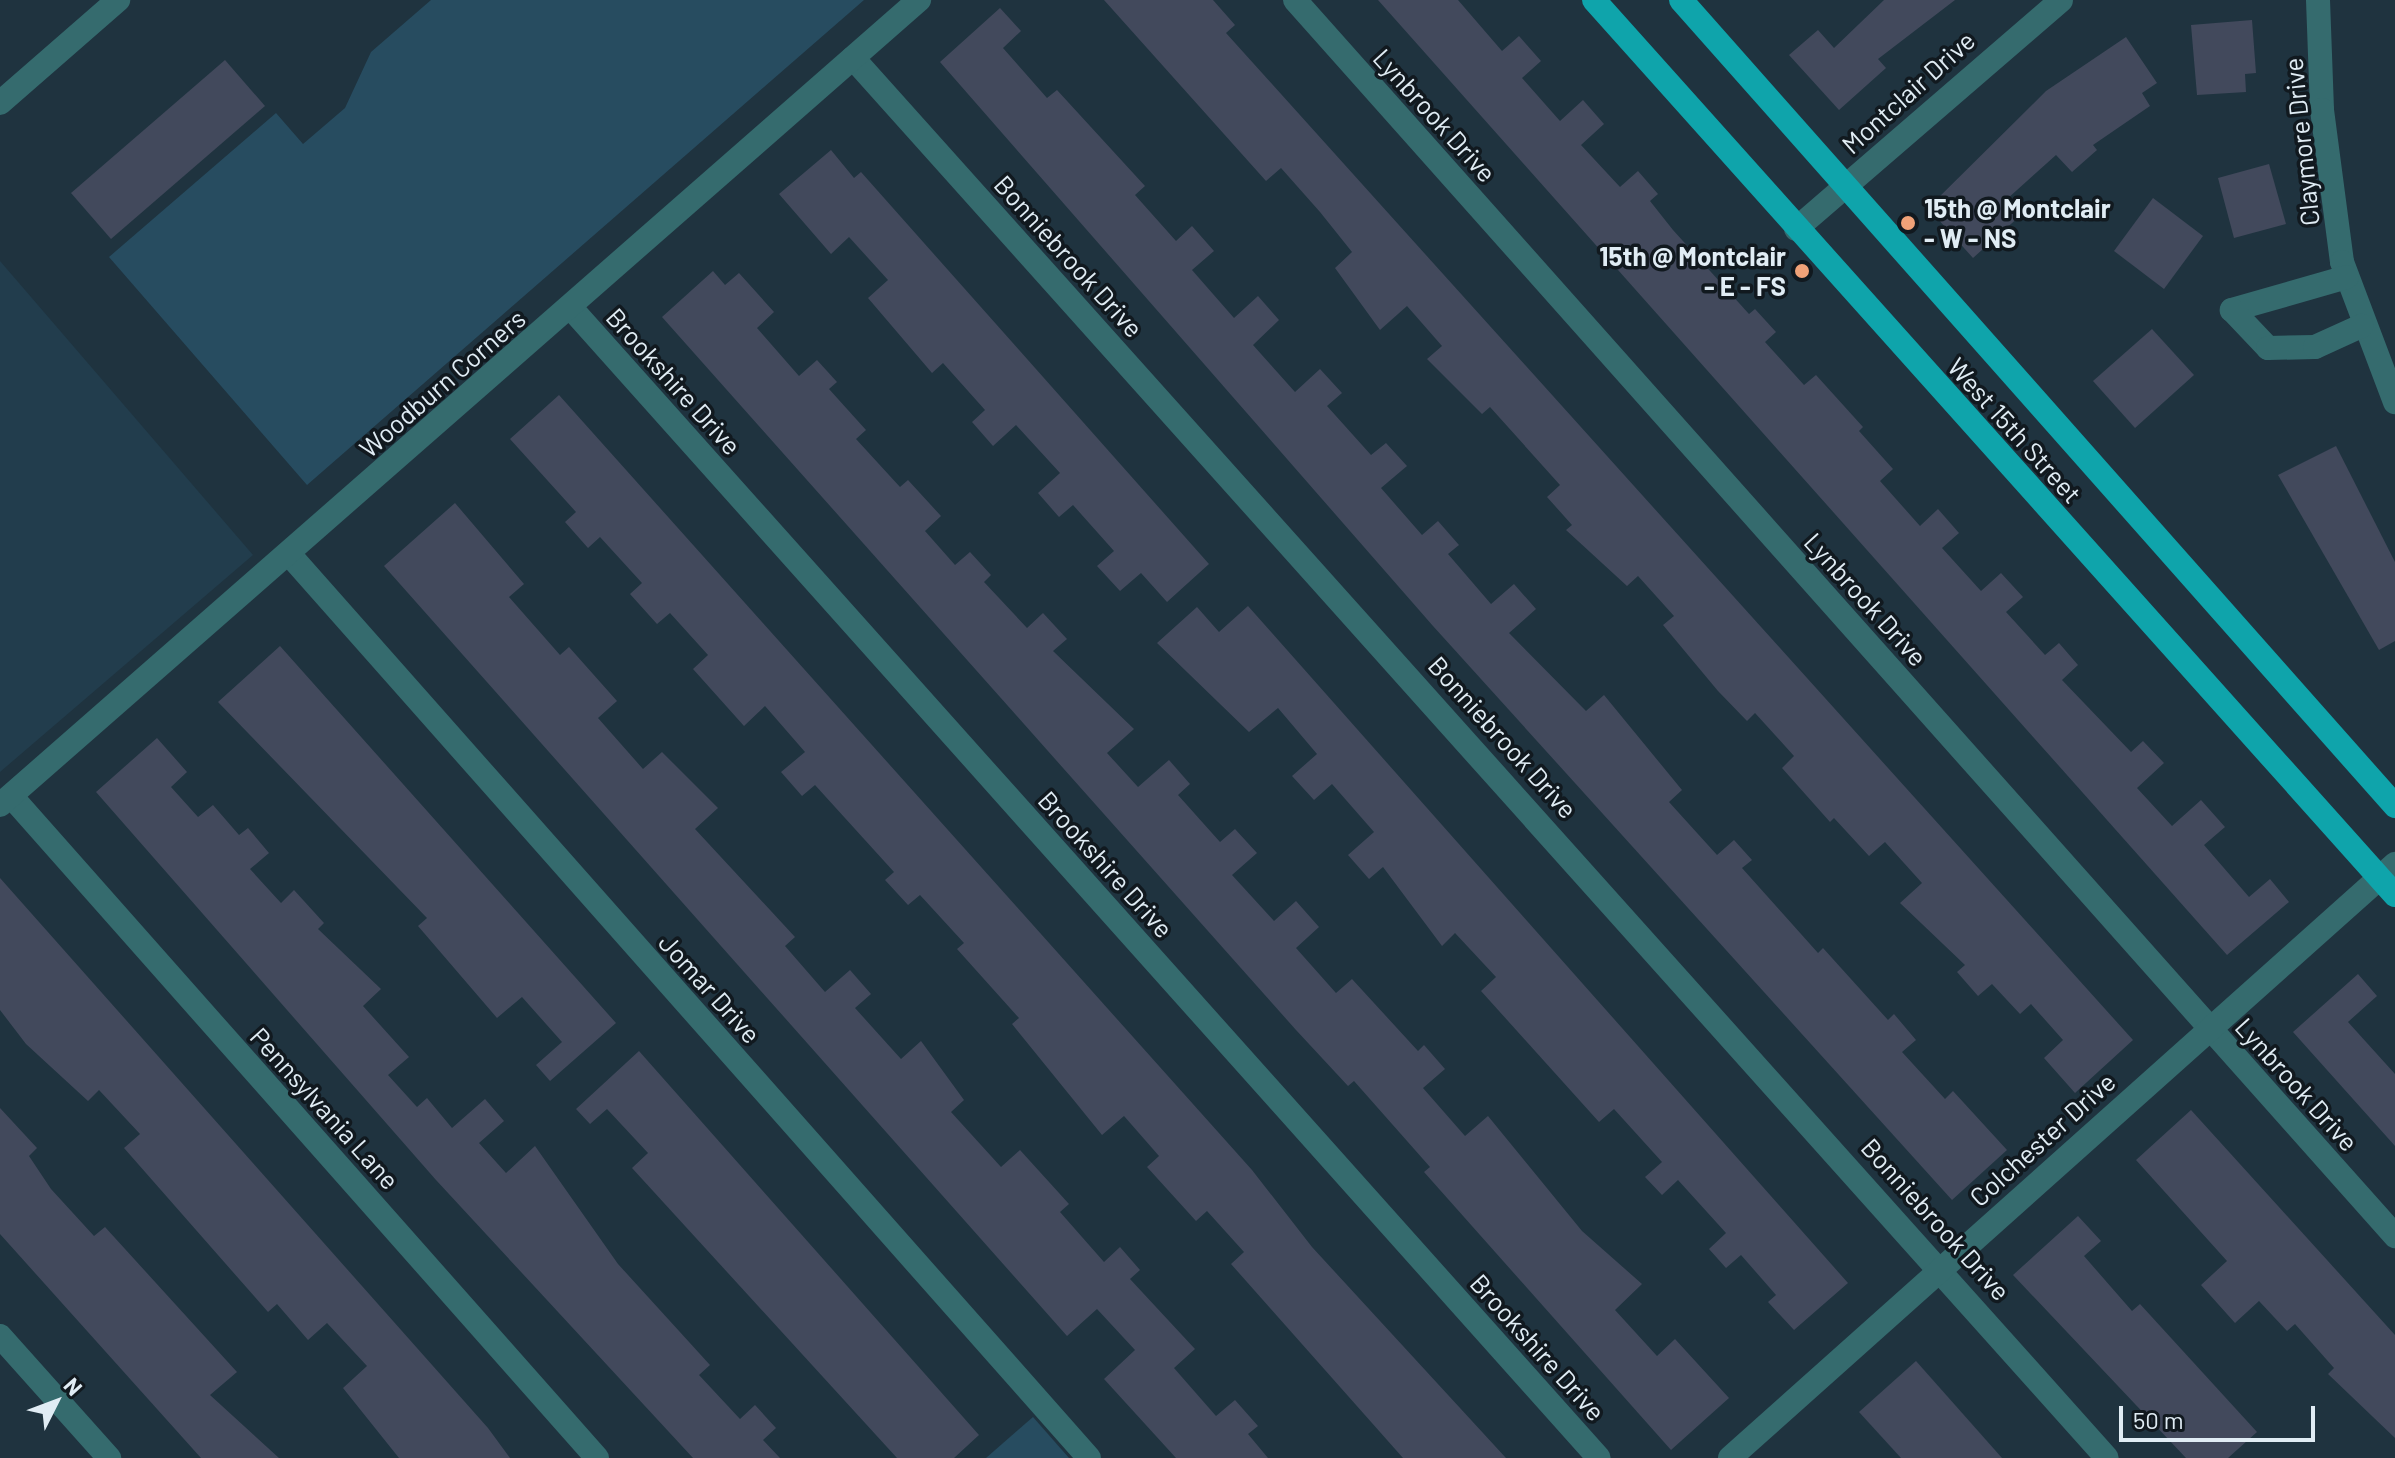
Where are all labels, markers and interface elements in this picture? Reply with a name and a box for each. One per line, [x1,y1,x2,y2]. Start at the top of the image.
street label: Montclair Drive [1835,24,1981,160]
street label: Lynbrook Drive [1367,42,1503,188]
street label: Claymore Drive [2277,56,2325,228]
street label: Bonniebrook Drive [988,169,1150,343]
place label: 15th @ Montclair - W - NS [1924,192,2111,254]
marker: 15th @ Montclair - W - NS [1899,214,1917,232]
place label: 15th @ Montclair - E - FS [1599,240,1786,302]
marker: 15th @ Montclair - E - FS [1793,262,1811,280]
street label: Brookshire Drive [600,301,748,461]
street label: Woodburn Corners [353,302,531,464]
street label: West 15th Street [1942,351,2088,509]
street label: Lynbrook Drive [1798,526,1934,672]
street label: Bonniebrook Drive [1422,650,1584,824]
street label: Brookshire Drive [1032,784,1180,944]
street label: Jomar Drive [653,927,767,1049]
street label: Lynbrook Drive [2229,1011,2365,1157]
street label: Pennsylvania Lane [244,1021,406,1195]
street label: Colchester Drive [1963,1066,2121,1212]
street label: Bonniebrook Drive [1855,1132,2017,1306]
street label: Brookshire Drive [1464,1267,1612,1427]
north arrow [16,1362,96,1442]
text: N [59,1372,88,1400]
scale bar [2123,1390,2319,1440]
text: 50 m [2133,1405,2184,1434]

